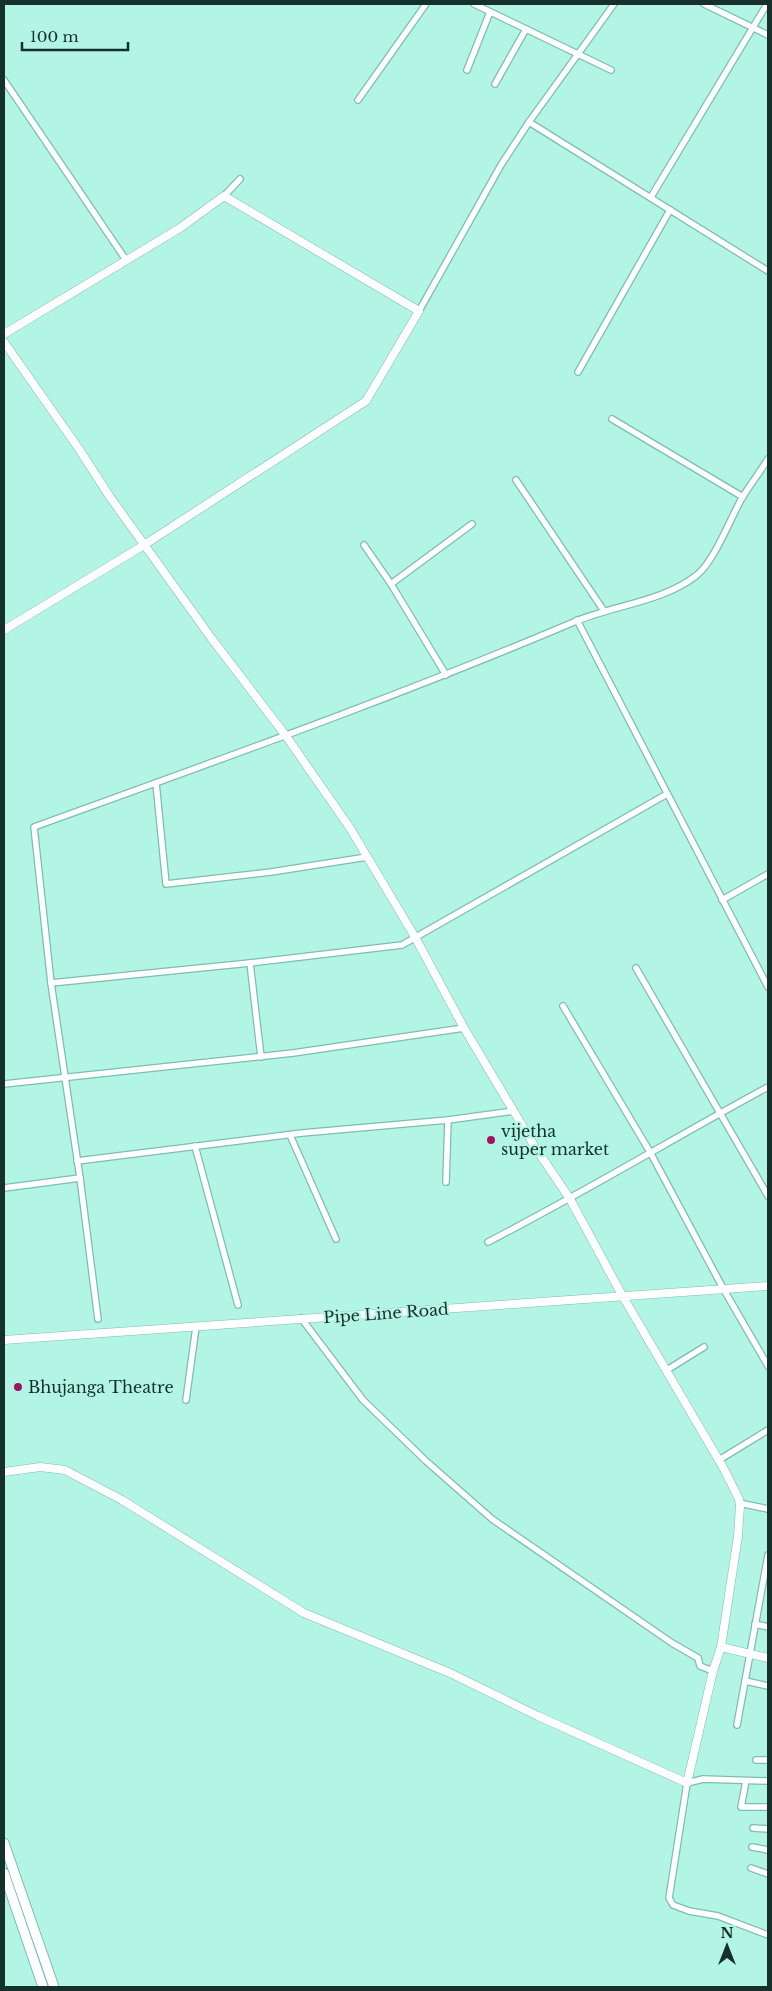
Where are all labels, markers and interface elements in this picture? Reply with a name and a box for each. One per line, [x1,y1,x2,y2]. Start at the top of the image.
scale bar [22,20,129,52]
text: 100 m [30,27,79,46]
place label: vijetha super market [501,1121,609,1159]
marker: vijetha super market [485,1134,497,1146]
street label: Pipe Line Road [323,1299,449,1327]
place label: Bhujanga Theatre [28,1377,174,1397]
marker: Bhujanga Theatre [12,1381,24,1393]
north arrow [702,1921,752,1971]
text: N [720,1924,734,1942]

